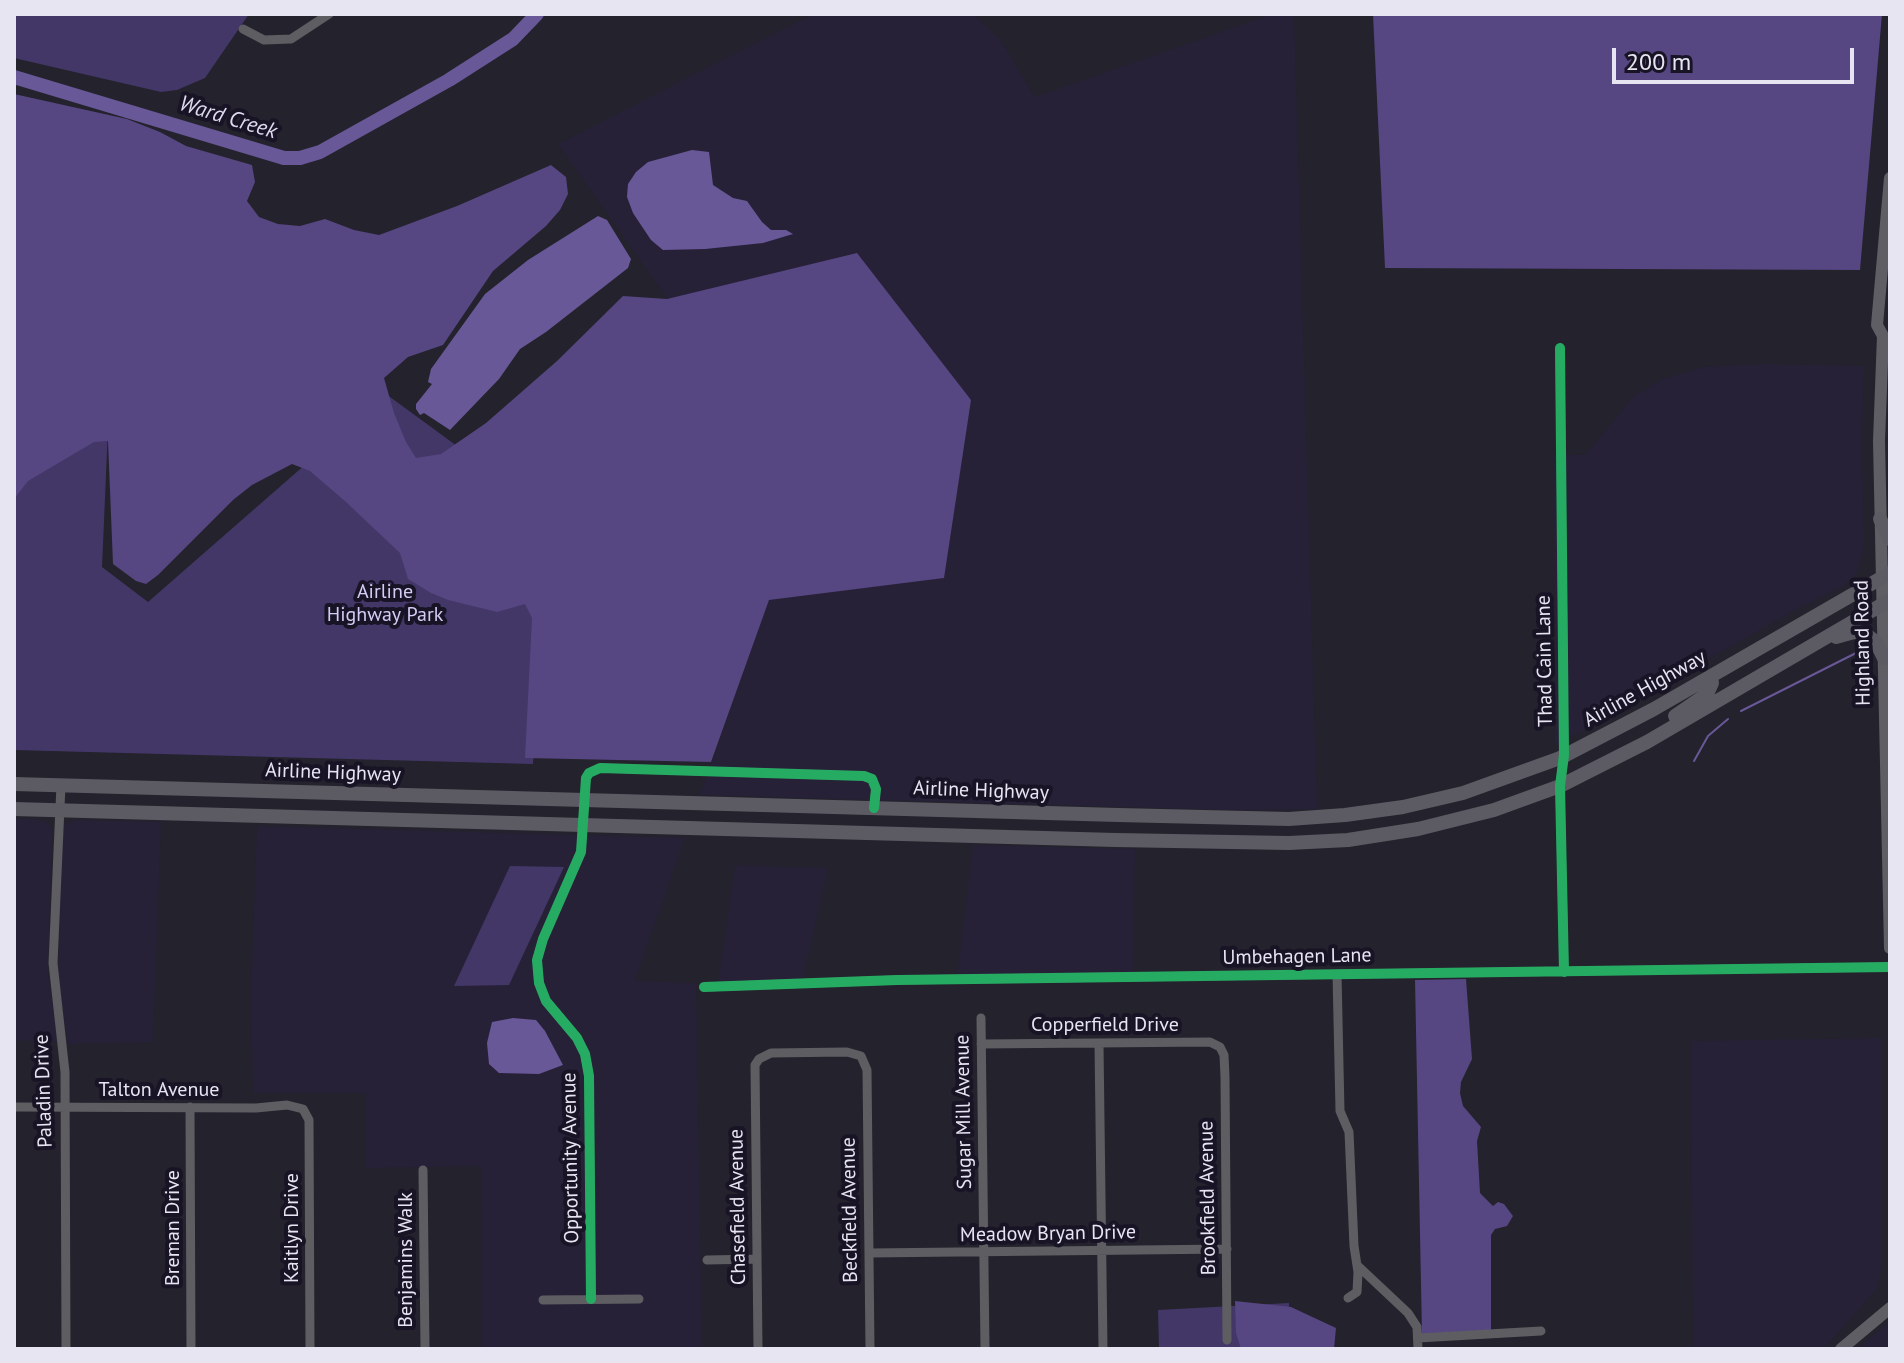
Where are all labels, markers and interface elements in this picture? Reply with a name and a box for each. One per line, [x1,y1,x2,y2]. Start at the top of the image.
scale bar [1616,32,1858,82]
text: 200 m [1626,46,1691,77]
water label: Ward Creek [176,91,280,145]
park label: Airline Highway Park [327,580,443,627]
street label: Highland Road [1850,580,1876,706]
street label: Thad Cain Lane [1532,595,1558,727]
street label: Airline Highway [1580,646,1710,732]
street label: Airline Highway [265,759,401,787]
street label: Airline Highway [913,777,1049,805]
street label: Umbehagen Lane [1222,944,1372,970]
street label: Copperfield Drive [1031,1013,1179,1037]
street label: Paladin Drive [30,1034,58,1148]
street label: Sugar Mill Avenue [951,1034,977,1190]
street label: Opportunity Avenue [558,1072,584,1244]
street label: Talton Avenue [99,1078,219,1102]
street label: Brookfield Avenue [1195,1120,1221,1276]
street label: Chasefield Avenue [725,1129,751,1285]
street label: Beckfield Avenue [837,1137,863,1283]
street label: Breman Drive [161,1170,185,1286]
street label: Kaitlyn Drive [280,1173,304,1283]
street label: Benjamins Walk [394,1192,418,1328]
street label: Meadow Bryan Drive [960,1220,1136,1248]

